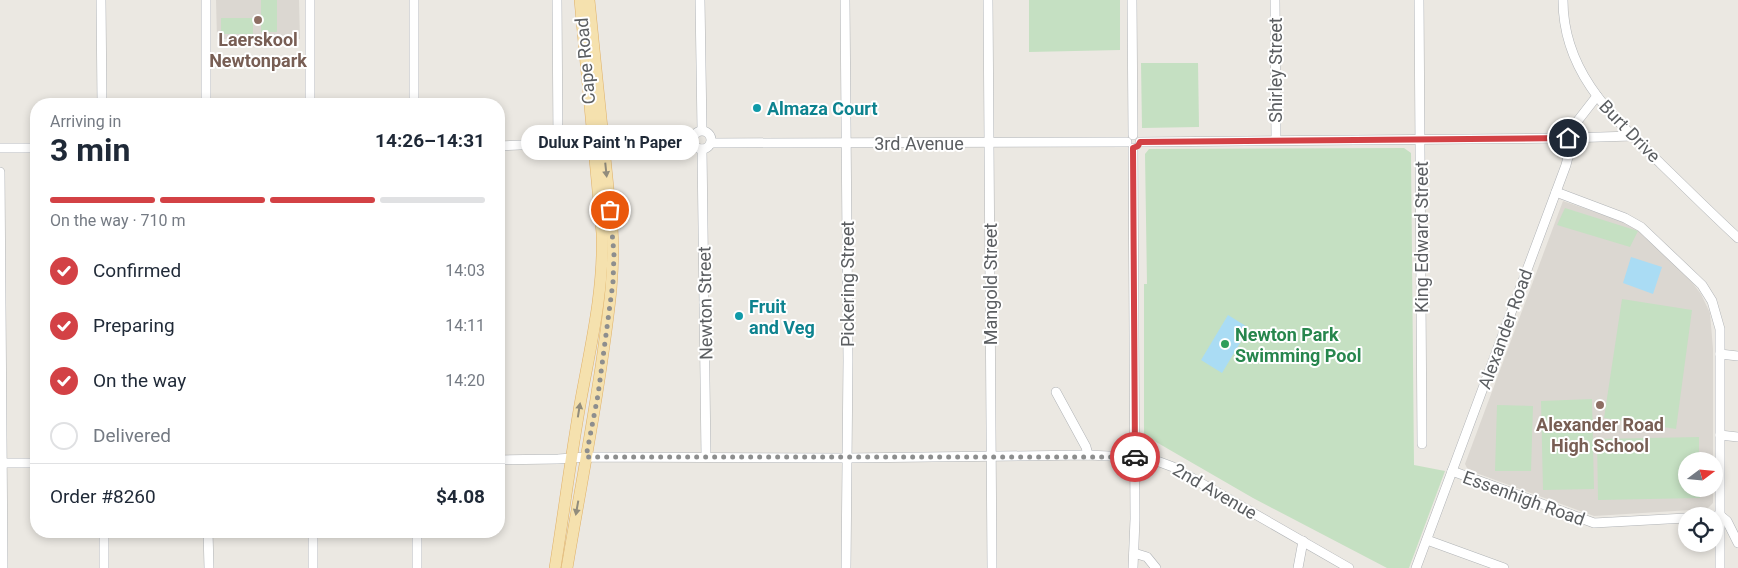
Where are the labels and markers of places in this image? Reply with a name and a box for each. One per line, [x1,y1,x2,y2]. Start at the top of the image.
marker: Laerskool Newtonpark [252,14,264,26]
place label: Laerskool Newtonpark [209,29,307,71]
place label: Almaza Court [767,98,878,119]
marker: Almaza Court [751,102,763,114]
pin [1547,117,1589,159]
callout: Dulux Paint 'n Paper [521,125,699,160]
pin [589,189,631,231]
place label: Fruit and Veg [749,296,815,338]
marker: Fruit and Veg [733,310,745,322]
place label: Newton Park Swimming Pool [1235,324,1361,366]
marker: Newton Park Swimming Pool [1219,338,1231,350]
marker: Alexander Road High School [1594,399,1606,411]
place label: Alexander Road High School [1536,414,1664,456]

